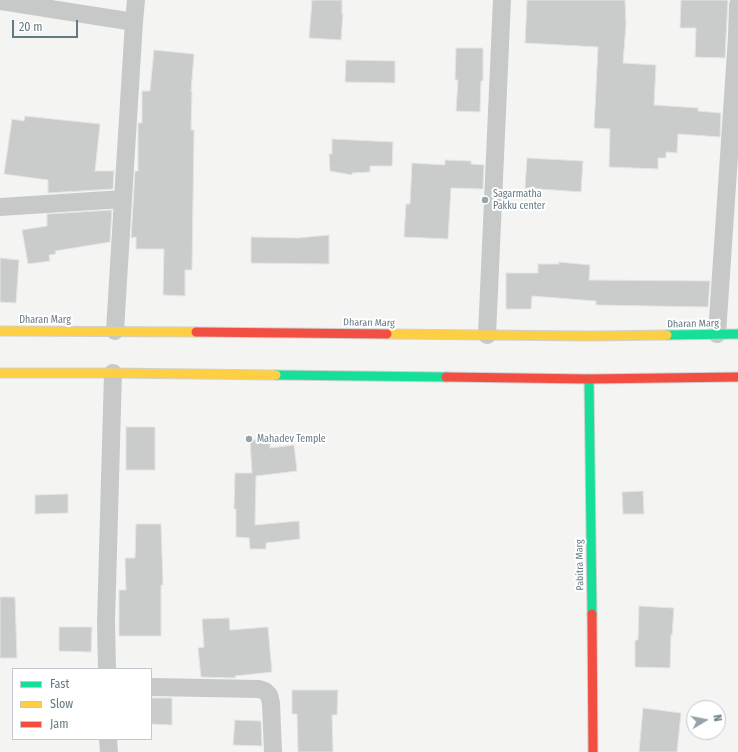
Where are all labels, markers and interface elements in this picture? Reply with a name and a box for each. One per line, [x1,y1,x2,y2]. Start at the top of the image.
scale bar [14,12,80,38]
text: 20 m [19,20,43,34]
place label: Sagarmatha Pakku center [493,188,545,212]
marker: Sagarmatha Pakku center [480,195,490,205]
street label: Dharan Marg [19,314,71,326]
street label: Dharan Marg [343,317,395,329]
street label: Dharan Marg [667,318,719,330]
place label: Mahadev Temple [257,433,326,445]
marker: Mahadev Temple [244,434,254,444]
street label: Pabitra Marg [574,539,586,591]
legend [12,668,152,740]
text: Fast [50,677,69,691]
text: Slow [50,697,73,711]
north arrow [686,700,726,740]
text: N [710,714,724,722]
text: Jam [50,717,68,731]

